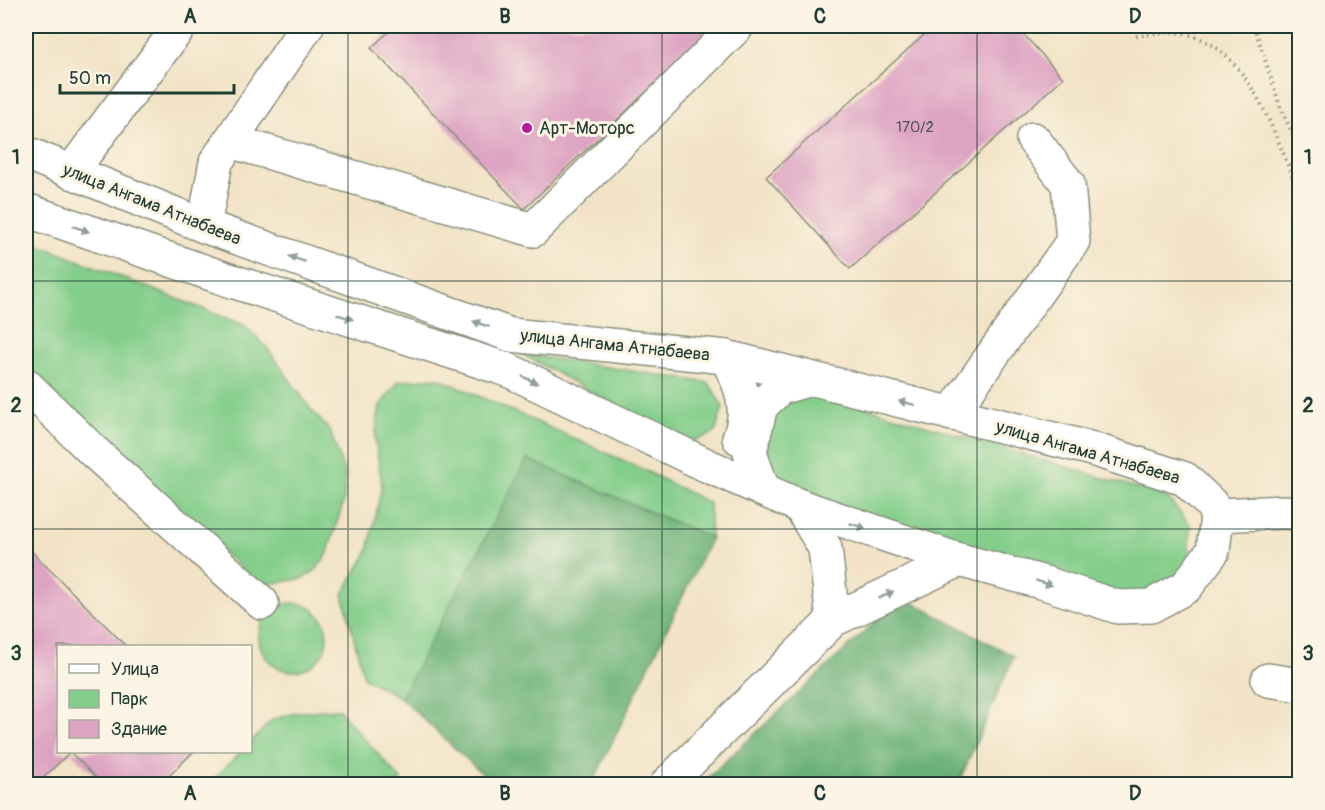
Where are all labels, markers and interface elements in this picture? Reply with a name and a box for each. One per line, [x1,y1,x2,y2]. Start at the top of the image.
text: A [184,4,197,29]
text: B [499,4,511,29]
text: C [814,4,826,29]
text: D [1129,4,1142,29]
scale bar [60,57,234,95]
text: 50 m [69,67,111,90]
place label: Арт-Моторс [539,117,635,140]
house number: 170/2 [896,118,934,137]
marker: Арт-Моторс [520,121,534,135]
text: 1 [12,145,20,170]
text: 1 [1304,145,1312,170]
street label: улица Ангама Атнабаева [58,158,244,251]
one-way arrow [72,224,90,234]
one-way arrow [288,253,306,263]
one-way arrow [336,313,354,323]
one-way arrow [472,318,490,328]
street label: улица Ангама Атнабаева [518,324,711,367]
one-way arrow [521,376,538,385]
text: 2 [10,393,22,418]
text: 2 [1302,393,1314,418]
one-way arrow [898,397,916,407]
street label: улица Ангама Атнабаева [992,415,1183,490]
one-way arrow [849,521,867,531]
one-way arrow [1035,579,1053,588]
one-way arrow [878,590,895,599]
text: 3 [10,641,22,666]
text: 3 [1302,641,1314,666]
legend [57,645,252,753]
text: Улица [111,658,159,681]
text: Парк [111,688,148,711]
text: Здание [111,718,167,741]
text: A [184,781,197,806]
text: B [499,781,511,806]
text: C [814,781,826,806]
text: D [1129,781,1142,806]

